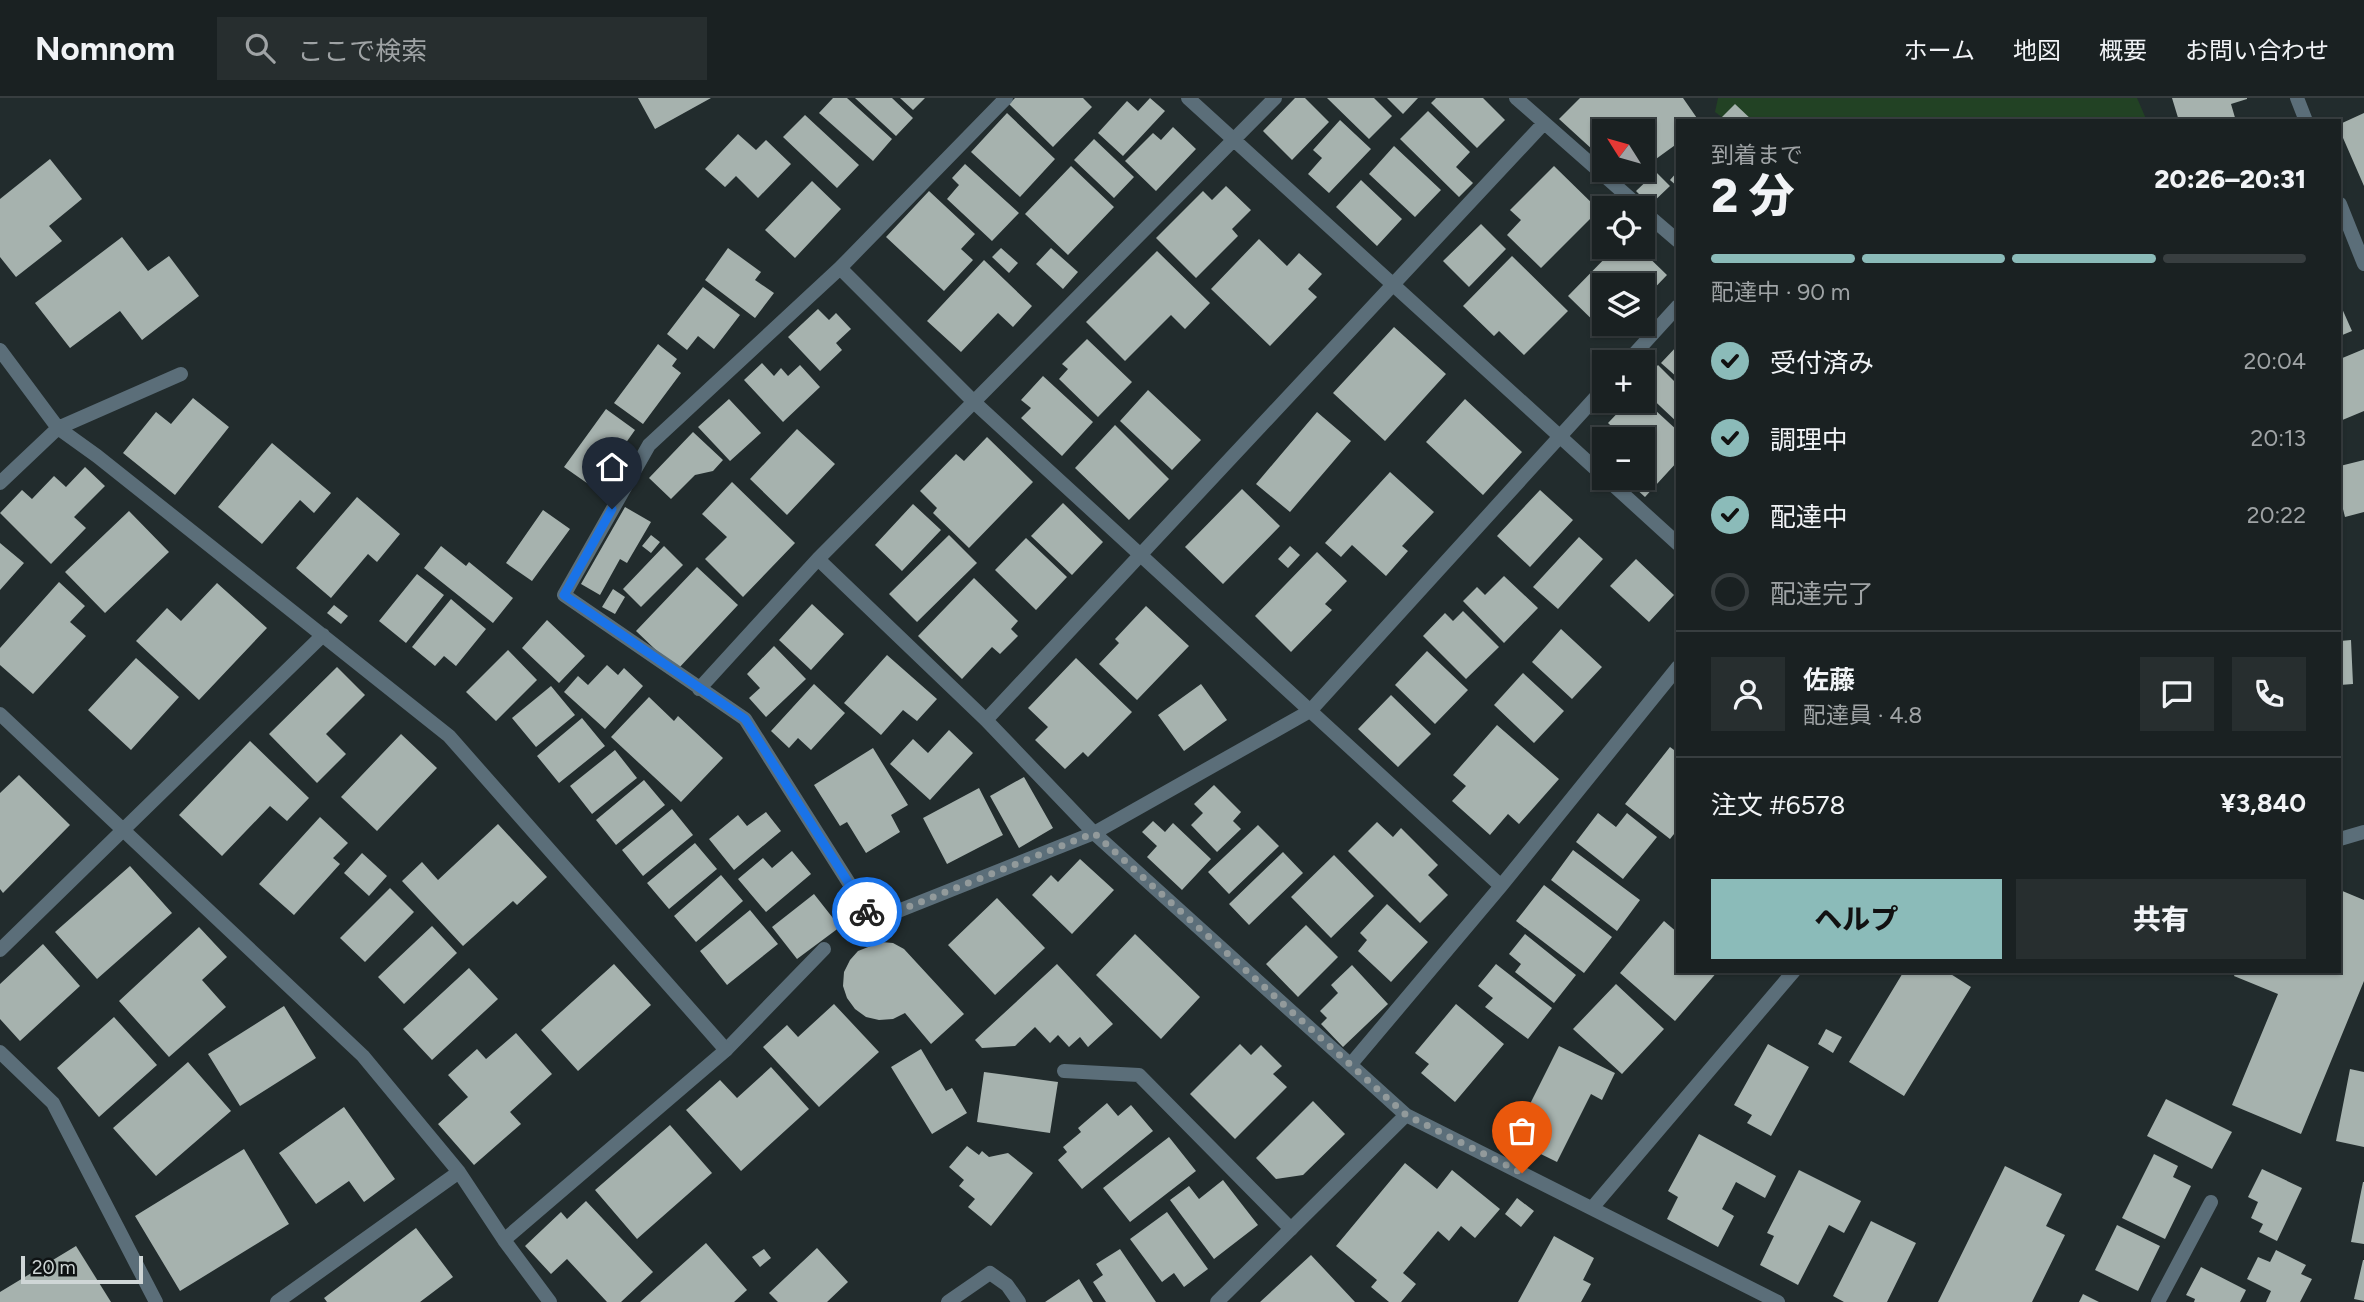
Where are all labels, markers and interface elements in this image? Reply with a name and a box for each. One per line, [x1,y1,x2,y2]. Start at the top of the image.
search box [217,17,707,80]
text: Nomnom [35,29,175,68]
icon: search [241,29,279,67]
text: ここで検索 [297,35,427,67]
text: ホーム [1904,36,1975,65]
text: 地図 [2013,36,2061,65]
text: 概要 [2099,36,2147,65]
text: お問い合わせ [2185,36,2329,65]
north arrow [1592,119,1656,182]
map controls [1592,119,1655,490]
text: 到着まで [1711,141,1803,169]
text: 20:26–20:31 [2154,163,2306,195]
text: 2 分 [1711,168,1795,224]
button: locate [1592,196,1655,259]
button: layers [1592,273,1655,336]
text: 配達中 · 90 m [1711,278,1850,306]
icon: check [1711,342,1749,380]
text: 受付済み [1770,347,1874,379]
text: 20:04 [2244,347,2306,375]
button: + [1592,350,1655,413]
icon: check [1711,419,1749,457]
text: 調理中 [1770,424,1848,456]
text: 20:13 [2251,424,2306,452]
button: − [1592,427,1655,490]
pin [582,437,642,509]
icon: home [593,448,631,486]
icon: check [1711,496,1749,534]
text: 配達中 [1770,501,1848,533]
text: 20:22 [2247,501,2306,529]
text: 配達完了 [1770,578,1874,610]
button: person [1711,657,1785,731]
button: chat [2140,657,2214,731]
button: phone [2232,657,2306,731]
text: 佐藤 [1803,664,1855,696]
text: 配達員 · 4.8 [1803,701,1922,729]
text: ¥3,840 [2220,787,2306,819]
text: 注文 #6578 [1711,789,1845,821]
courier [832,877,902,947]
button: ヘルプ [1711,879,2002,959]
button: 共有 [2016,879,2306,959]
icon: bike [848,893,886,931]
pin [1492,1101,1552,1173]
icon: bag [1503,1112,1541,1150]
scale bar [21,1253,144,1285]
text: 20 m [32,1256,76,1279]

